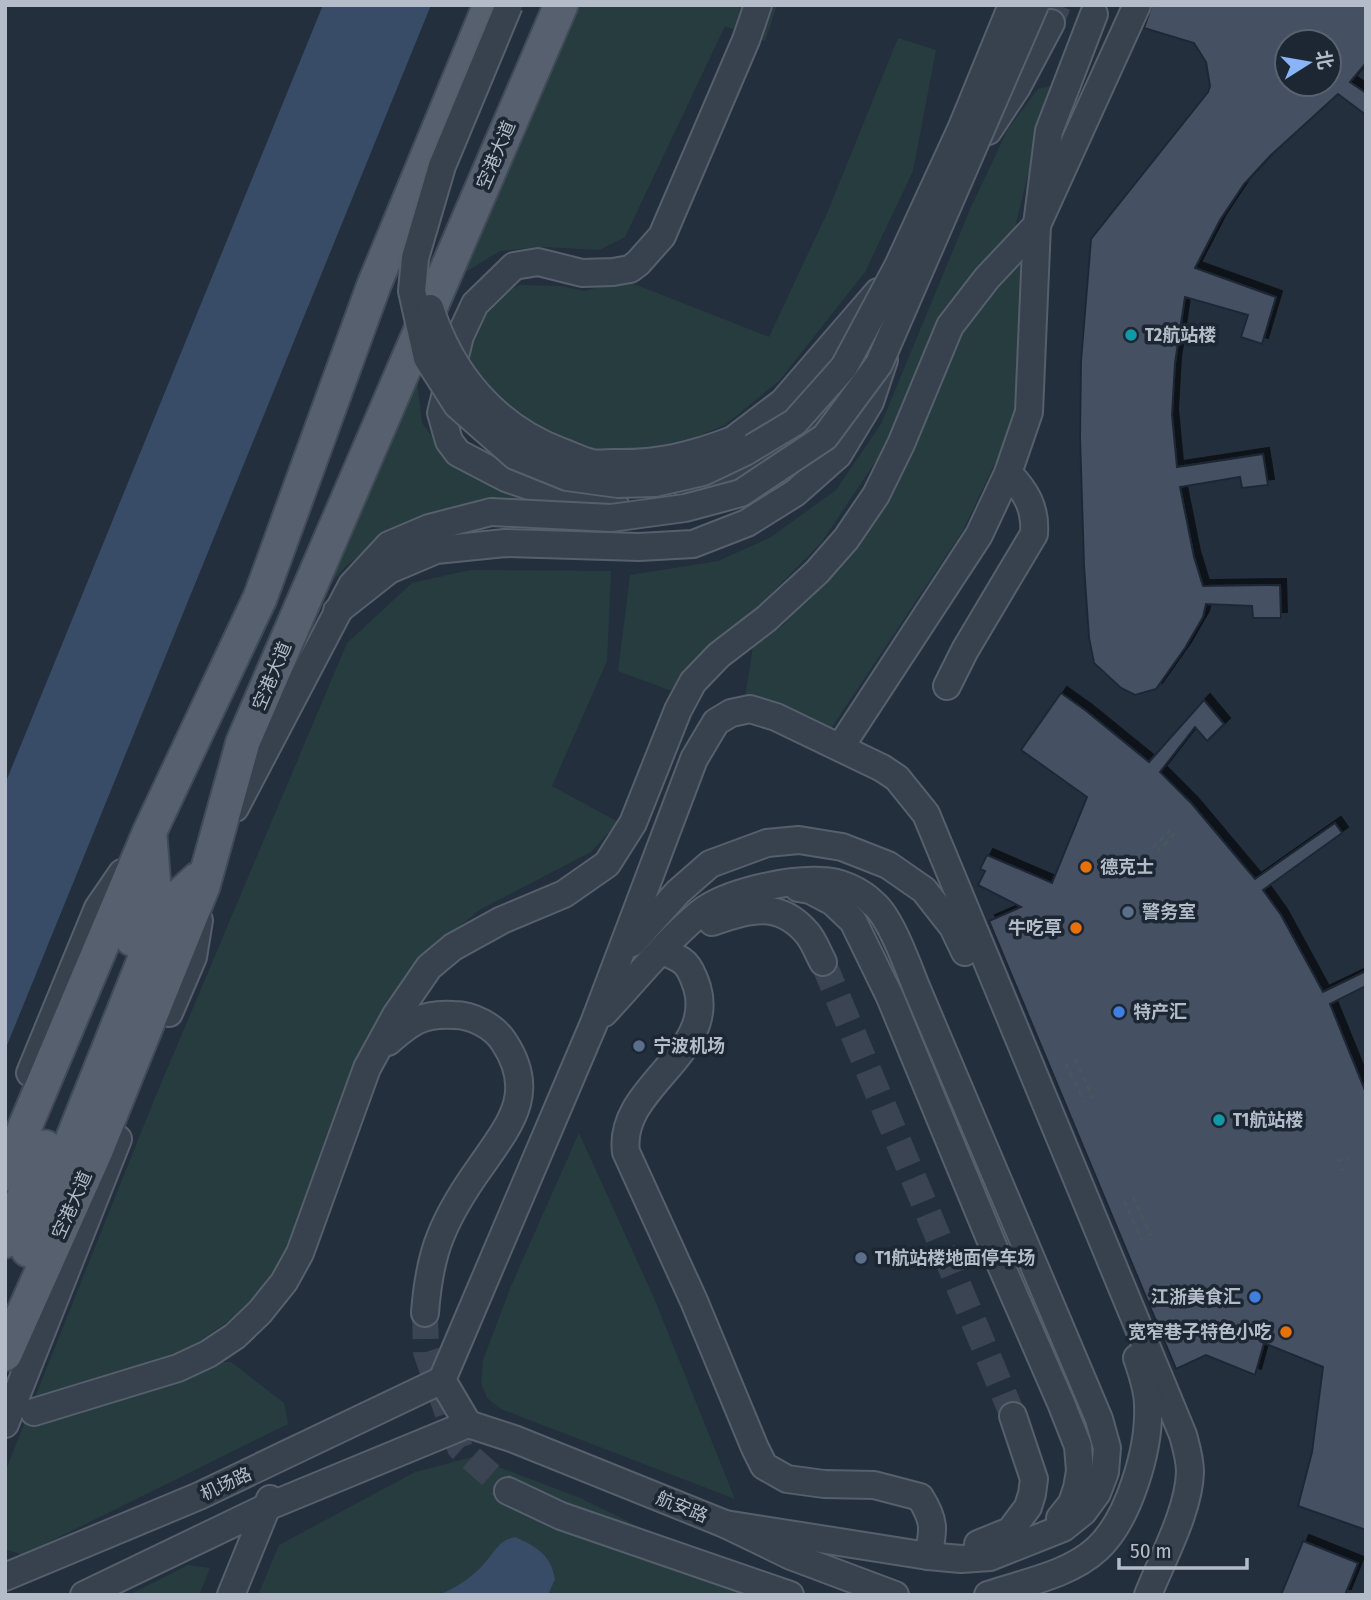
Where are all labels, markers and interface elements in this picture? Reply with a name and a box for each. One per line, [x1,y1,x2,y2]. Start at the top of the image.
north arrow [1273,28,1343,98]
text: 北 [1311,48,1337,71]
street label: 空港大道 [472,118,520,192]
place label: T2航站楼 [1145,324,1216,346]
marker: T2航站楼 [1123,327,1139,343]
street label: 空港大道 [248,639,296,713]
place label: 德克士 [1100,856,1154,878]
marker: 德克士 [1078,859,1094,875]
place label: 警务室 [1142,901,1196,923]
marker: 警务室 [1120,904,1136,920]
place label: 牛吃草 [1008,917,1062,939]
marker: 牛吃草 [1068,920,1084,936]
place label: 特产汇 [1133,1001,1187,1023]
marker: 特产汇 [1111,1004,1127,1020]
place label: 宁波机场 [653,1035,725,1057]
marker: 宁波机场 [631,1038,647,1054]
place label: T1航站楼 [1233,1109,1303,1131]
marker: T1航站楼 [1211,1112,1227,1128]
street label: 空港大道 [47,1168,97,1242]
place label: T1航站楼地面停车场 [875,1247,1035,1269]
marker: T1航站楼地面停车场 [853,1250,869,1266]
place label: 江浙美食汇 [1151,1286,1241,1308]
marker: 江浙美食汇 [1247,1289,1263,1305]
place label: 宽窄巷子特色小吃 [1128,1321,1272,1343]
marker: 宽窄巷子特色小吃 [1278,1324,1294,1340]
street label: 机场路 [197,1463,255,1505]
street label: 航安路 [653,1487,711,1527]
scale bar [1119,1526,1247,1570]
text: 50 m [1130,1538,1172,1564]

